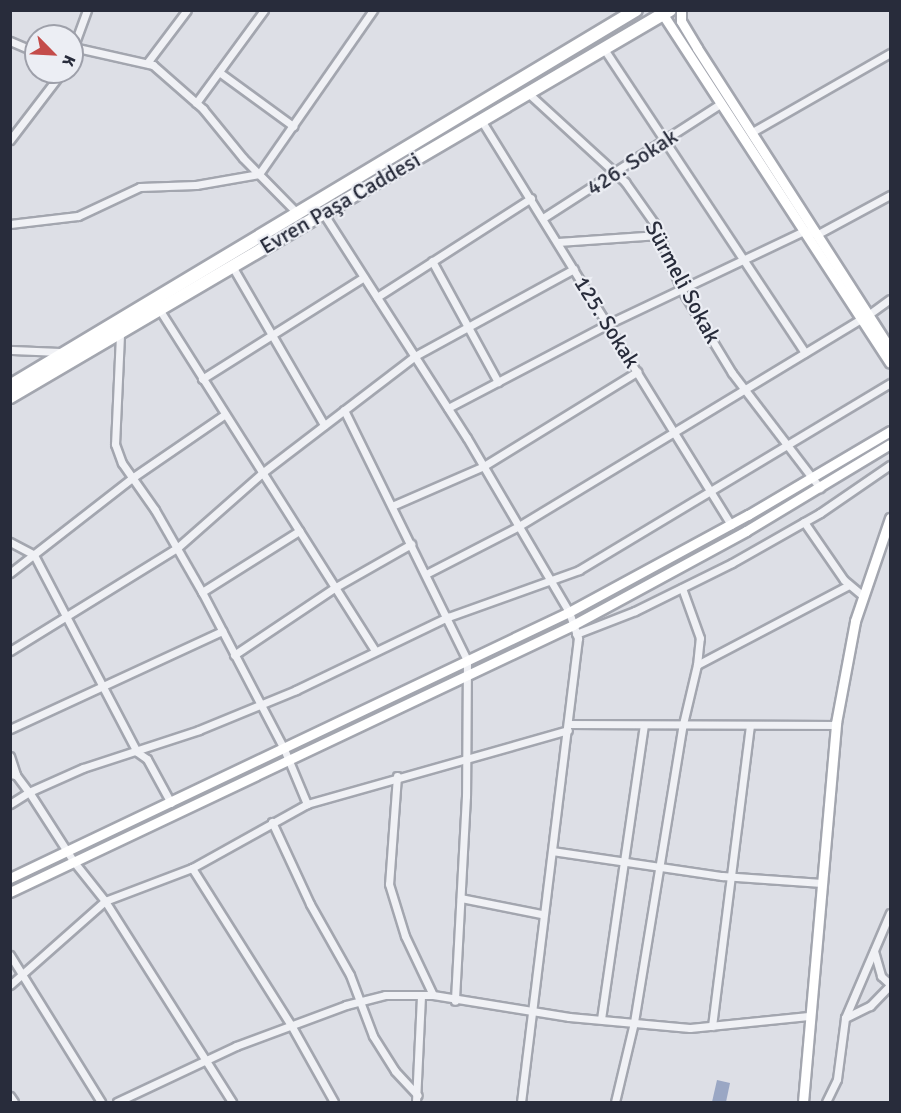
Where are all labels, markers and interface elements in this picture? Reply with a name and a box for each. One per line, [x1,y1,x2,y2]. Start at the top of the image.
north arrow [24,24,84,84]
text: K [57,52,80,69]
street label: 426. Sokak [582,123,682,201]
street label: Evren Paşa Caddesi [255,146,425,260]
street label: Sürmeli Sokak [640,216,726,348]
street label: 125. Sokak [568,271,646,373]

